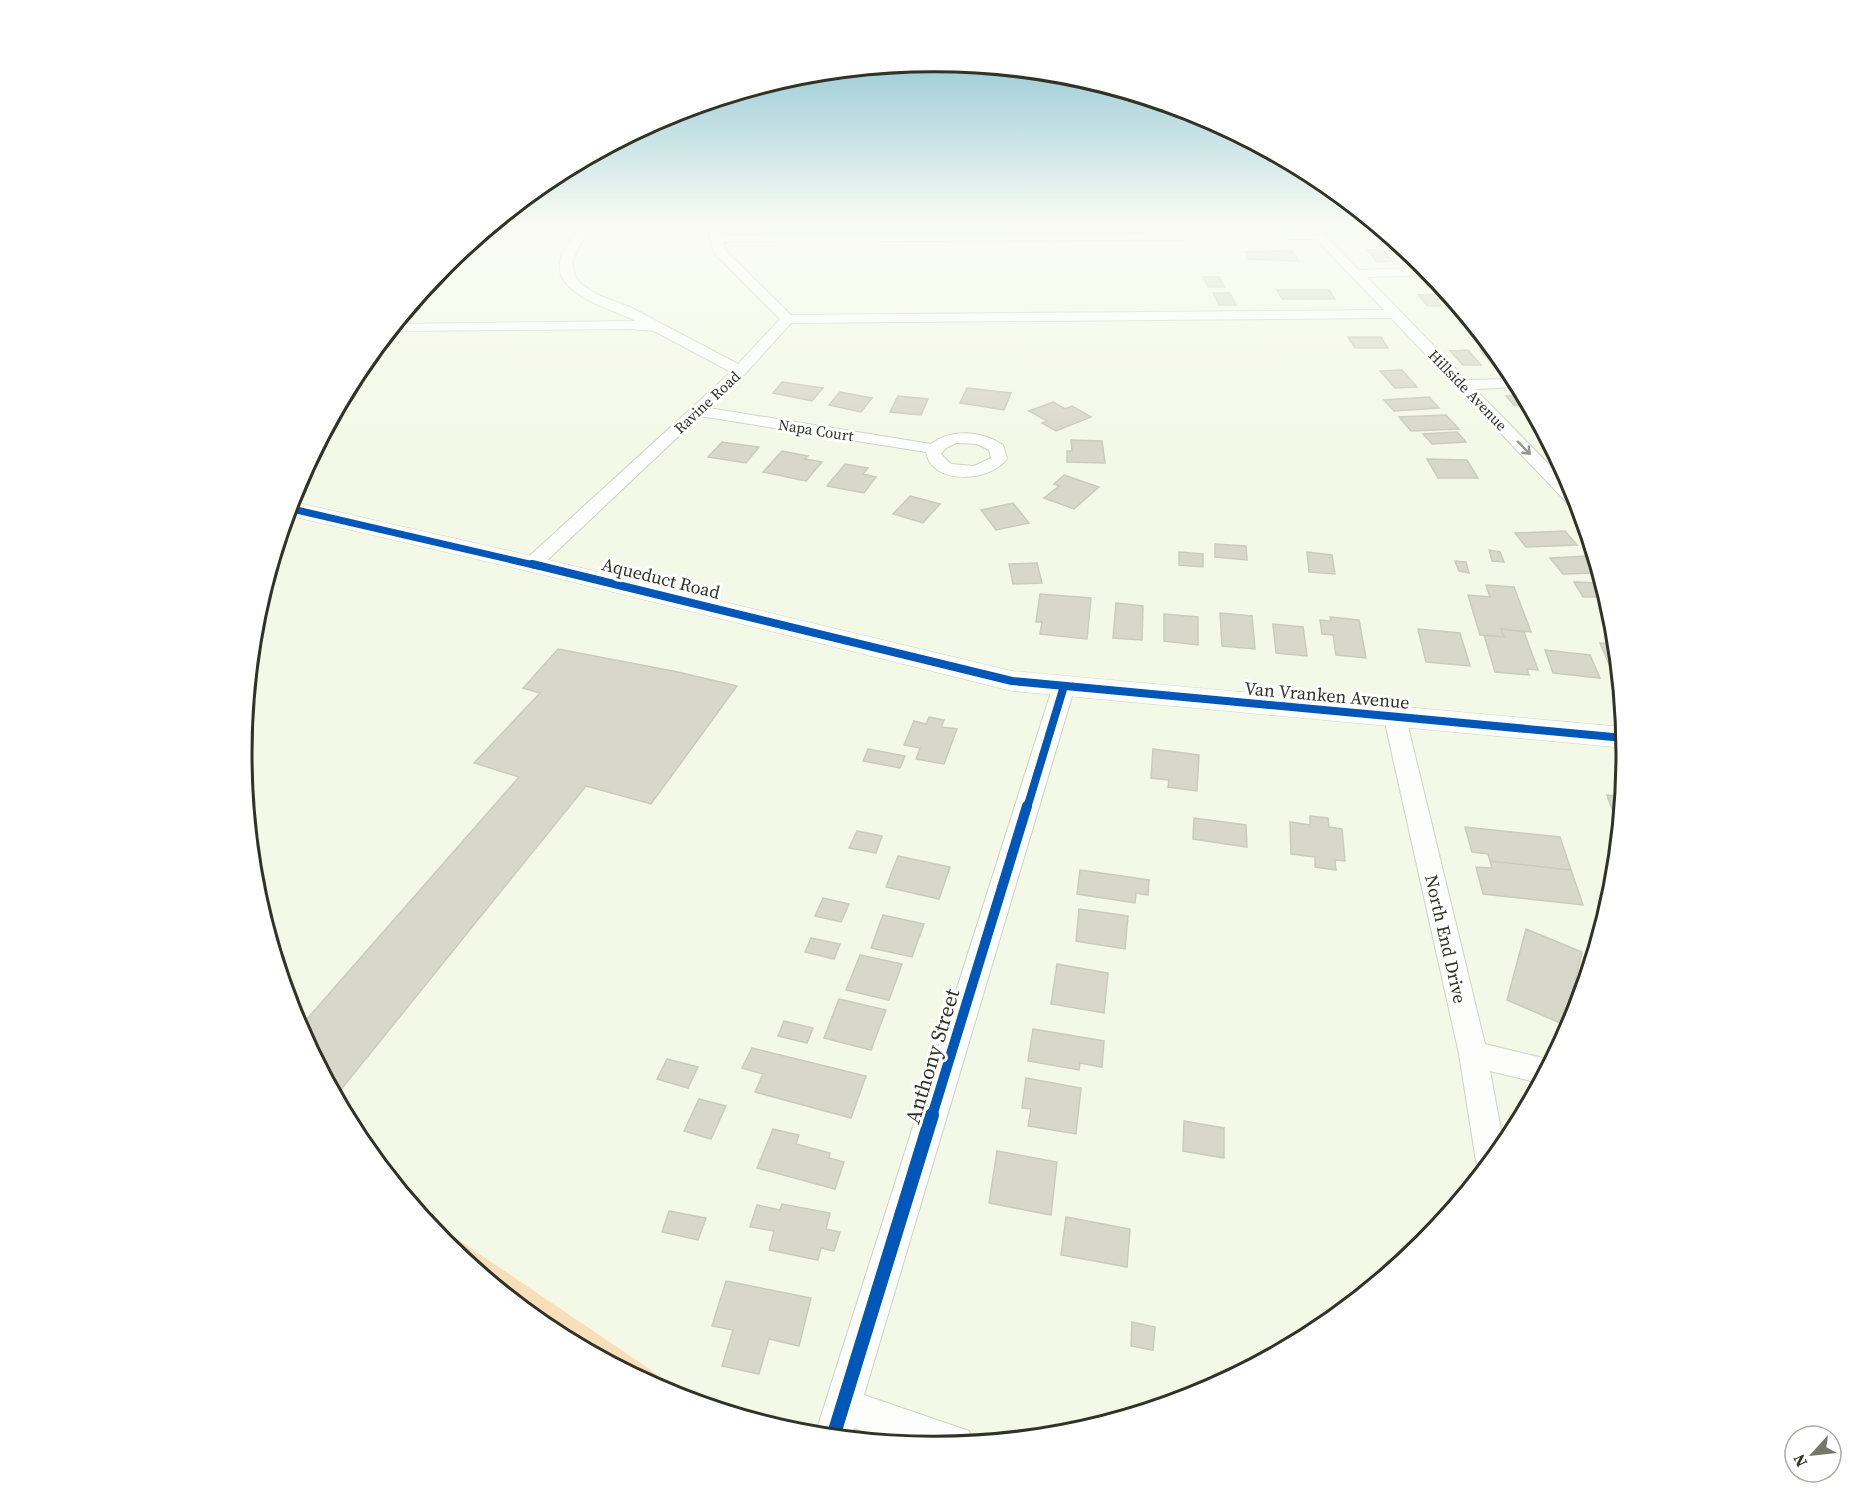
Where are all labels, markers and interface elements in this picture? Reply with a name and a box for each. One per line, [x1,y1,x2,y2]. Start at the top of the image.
street label: Hillside Avenue [1424,345,1512,435]
street label: Ravine Road [669,366,745,438]
street label: Napa Court [777,414,855,446]
one-way arrow [1517,441,1532,456]
street label: Aqueduct Road [599,551,723,605]
street label: Van Vranken Avenue [1243,675,1411,715]
street label: North End Drive [1419,872,1473,1006]
street label: Anthony Street [898,985,966,1127]
north arrow [1783,1424,1843,1484]
text: N [1787,1450,1812,1471]

